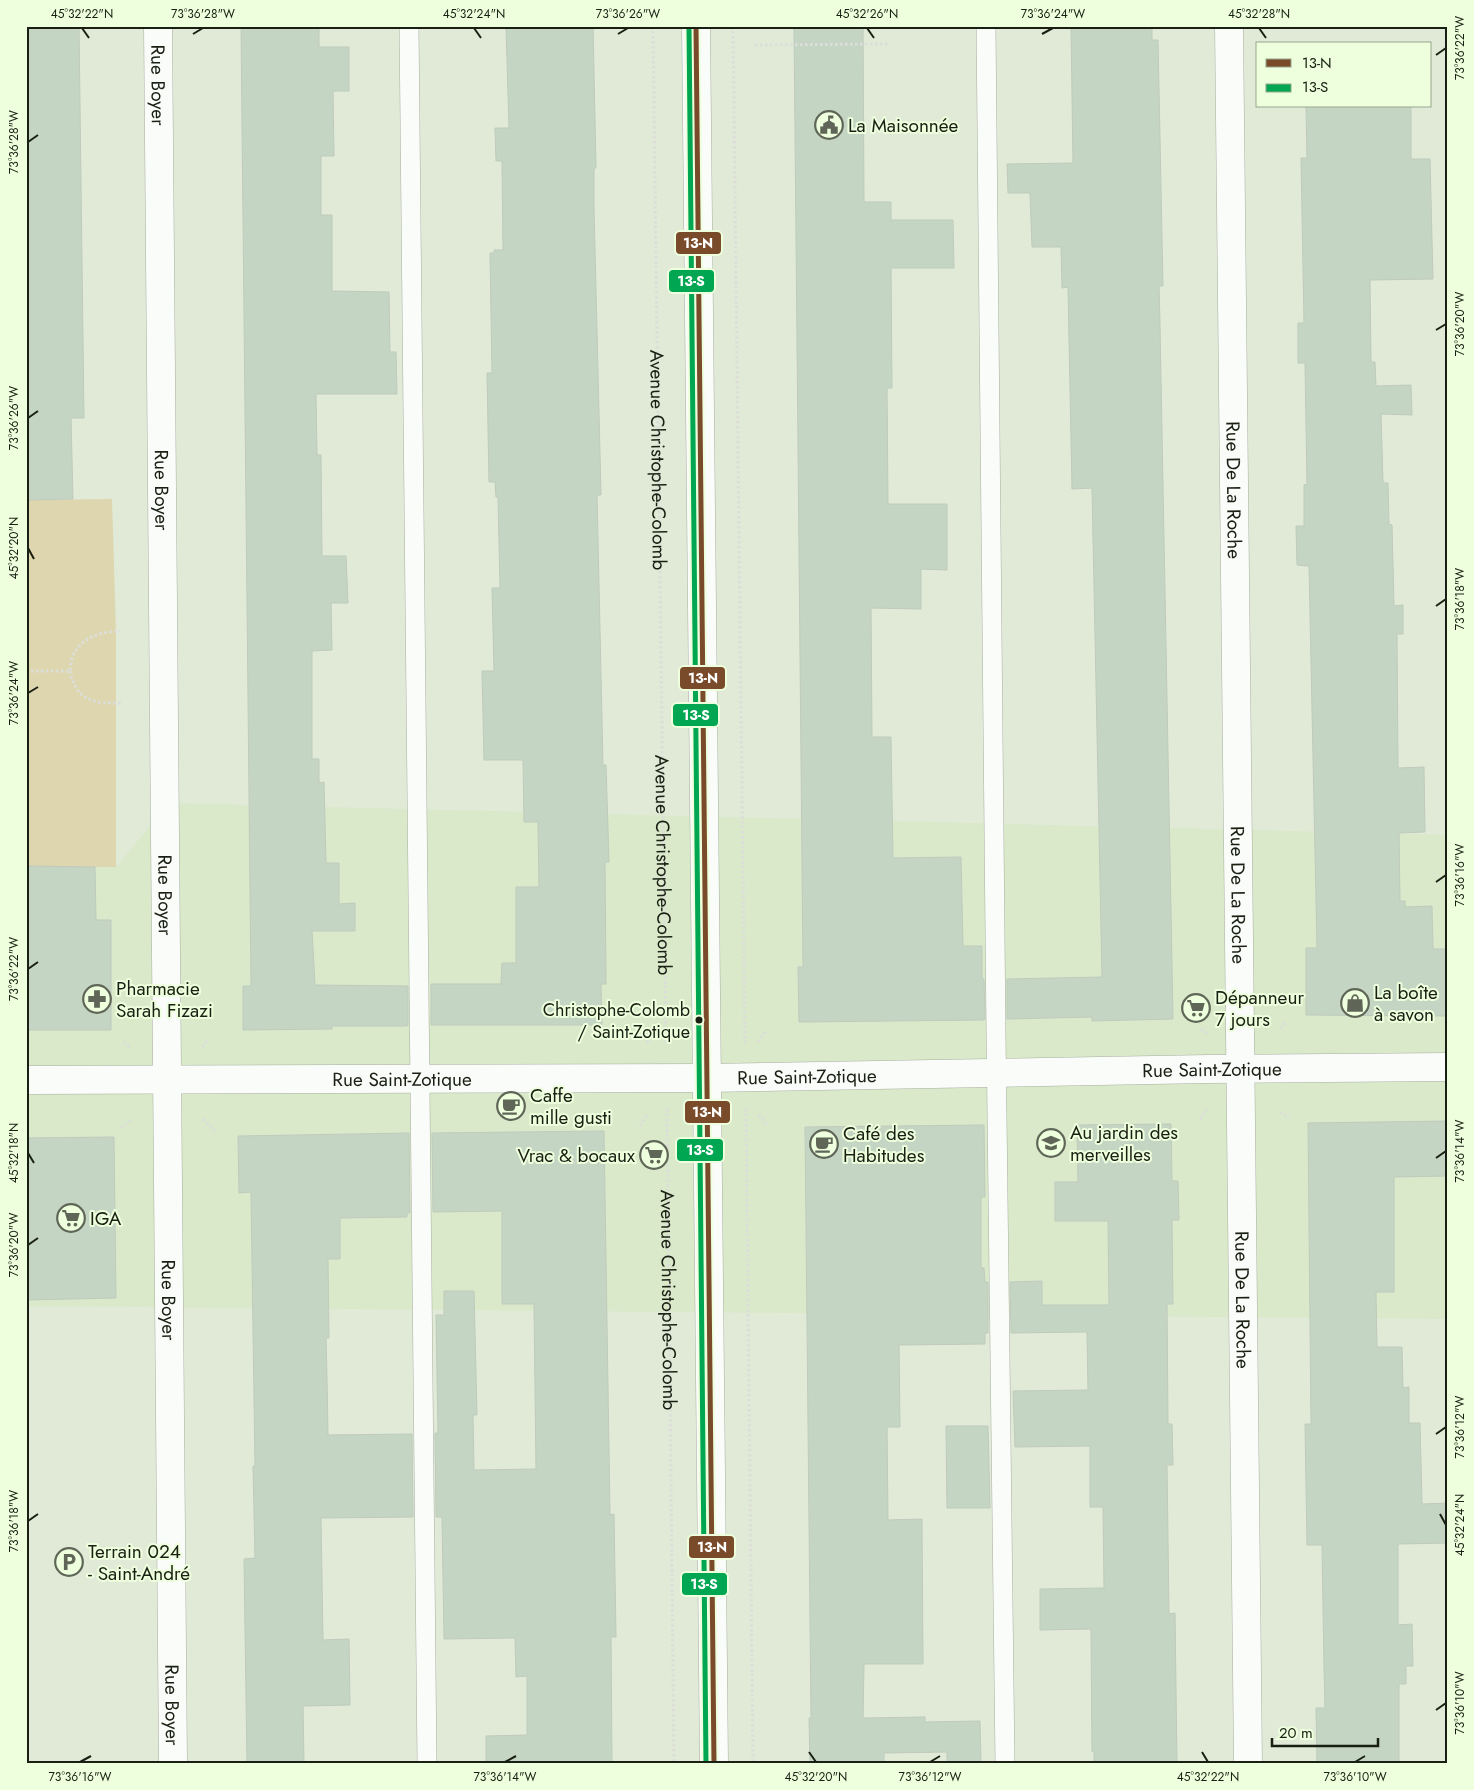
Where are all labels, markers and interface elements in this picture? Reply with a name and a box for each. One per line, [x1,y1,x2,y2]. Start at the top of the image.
text: 45°32'22"N [51,5,113,23]
text: 73°36'28"W [171,5,235,23]
text: 45°32'24"N [443,5,505,23]
text: 73°36'26"W [596,5,660,23]
text: 45°32'26"N [836,5,898,23]
text: 73°36'24"W [1021,5,1085,23]
text: 45°32'28"N [1228,5,1290,23]
text: 73°36'22"W [1451,16,1469,80]
legend [1256,42,1432,108]
street label: Rue Boyer [145,44,172,126]
text: 13-N [1302,52,1332,74]
text: 13-S [1302,76,1328,98]
text: 73°36'28"W [5,110,23,174]
public building icon: La Maisonnée [814,110,844,140]
place label: La Maisonnée [848,112,959,139]
line badge: 13-N [675,231,722,255]
text: 13-N [683,233,713,253]
line badge: 13-S [668,269,715,293]
text: 13-S [677,271,705,291]
text: 73°36'20"W [1451,292,1469,356]
street label: Avenue Christophe-Colomb [644,350,673,571]
text: 73°36'26"W [5,386,23,450]
street label: Rue De La Roche [1220,421,1248,559]
street label: Rue Boyer [148,449,176,531]
text: 45°32'20"N [5,517,23,579]
text: 73°36'18"W [1451,568,1469,630]
text: 73°36'24"W [5,661,23,725]
line badge: 13-N [679,666,726,690]
text: 13-N [688,668,718,688]
line badge: 13-S [672,703,719,727]
text: 13-S [682,705,710,725]
street label: Avenue Christophe-Colomb [649,755,679,975]
street label: Rue De La Roche [1224,826,1253,964]
text: 73°36'16"W [1451,843,1469,906]
street label: Rue Boyer [152,854,179,936]
text: 73°36'22"W [5,937,23,1001]
place label: Pharmacie Sarah Fizazi [116,975,213,1024]
place label: La boîte à savon [1374,979,1438,1028]
pharmacy icon: Pharmacie Sarah Fizazi [82,984,112,1014]
place label: Dépanneur 7 jours [1215,984,1304,1033]
shop icon: La boîte à savon [1340,988,1370,1018]
supermarket icon: Dépanneur 7 jours [1181,993,1211,1023]
place label: Christophe-Colomb / Saint-Zotique [543,997,690,1045]
marker: Christophe-Colomb / Saint-Zotique [694,1015,704,1025]
street label: Rue Saint-Zotique [1142,1055,1282,1084]
street label: Rue Saint-Zotique [737,1061,877,1091]
street label: Rue Saint-Zotique [332,1065,472,1093]
place label: Caffe mille gusti [530,1082,612,1131]
cafe icon: Caffe mille gusti [496,1091,526,1121]
line badge: 13-N [684,1100,731,1124]
text: 13-N [692,1102,722,1122]
place label: Au jardin des merveilles [1070,1119,1178,1168]
text: 73°36'14"W [1451,1119,1469,1182]
place label: Café des Habitudes [843,1120,925,1169]
text: 45°32'18"N [5,1123,23,1183]
school or university icon: Au jardin des merveilles [1036,1128,1066,1158]
cafe icon: Café des Habitudes [809,1129,839,1159]
line badge: 13-S [676,1138,724,1162]
supermarket icon: Vrac & bocaux [639,1140,669,1170]
text: 13-S [686,1140,714,1160]
place label: Vrac & bocaux [517,1142,635,1169]
street label: Avenue Christophe-Colomb [654,1190,684,1411]
supermarket icon: IGA [56,1203,86,1233]
place label: IGA [90,1205,122,1232]
text: 73°36'20"W [5,1213,23,1277]
street label: Rue De La Roche [1229,1231,1257,1369]
street label: Rue Boyer [155,1259,183,1341]
text: 73°36'12"W [1451,1396,1469,1458]
text: 73°36'18"W [5,1490,23,1552]
text: 45°32'24"N [1451,1494,1469,1556]
line badge: 13-N [688,1535,735,1559]
text: 13-N [697,1537,727,1557]
place label: Terrain 024 - Saint-André [88,1538,190,1587]
parking icon: Terrain 024 - Saint-André [54,1547,84,1577]
line badge: 13-S [681,1572,728,1596]
text: 13-S [690,1574,718,1594]
street label: Rue Boyer [159,1664,186,1746]
text: 73°36'10"W [1451,1671,1469,1735]
scale bar [1272,1715,1378,1747]
text: 20 m [1279,1722,1313,1744]
text: 73°36'16"W [49,1768,112,1786]
text: 73°36'14"W [474,1768,537,1786]
text: 45°32'20"N [785,1768,847,1786]
text: 73°36'12"W [899,1768,961,1786]
text: 45°32'22"N [1177,1768,1239,1786]
text: 73°36'10"W [1323,1768,1387,1786]

